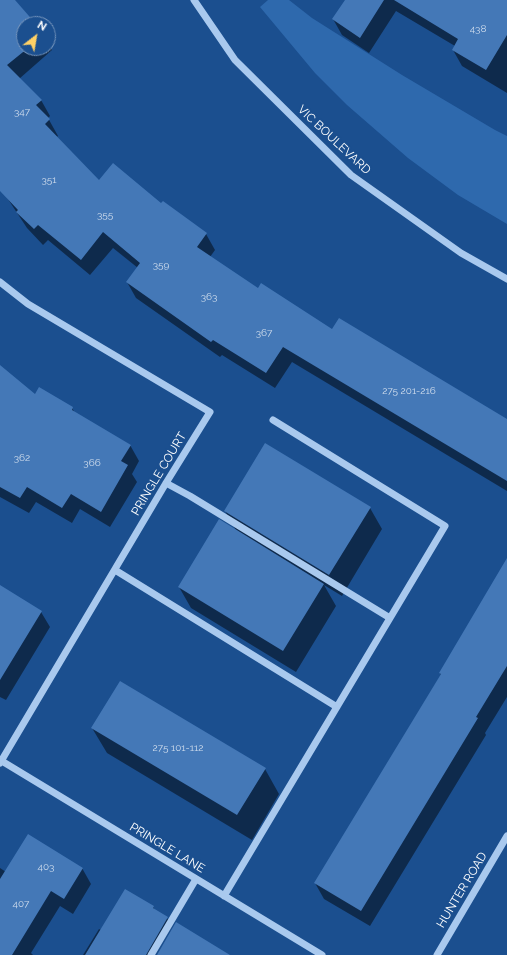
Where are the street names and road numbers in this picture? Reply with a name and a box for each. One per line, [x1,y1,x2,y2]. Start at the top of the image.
street label: VIC BOULEVARD [294,102,374,178]
street label: PRINGLE COURT [128,430,190,518]
street label: PRINGLE LANE [127,820,207,876]
street label: HUNTER ROAD [434,849,490,931]

